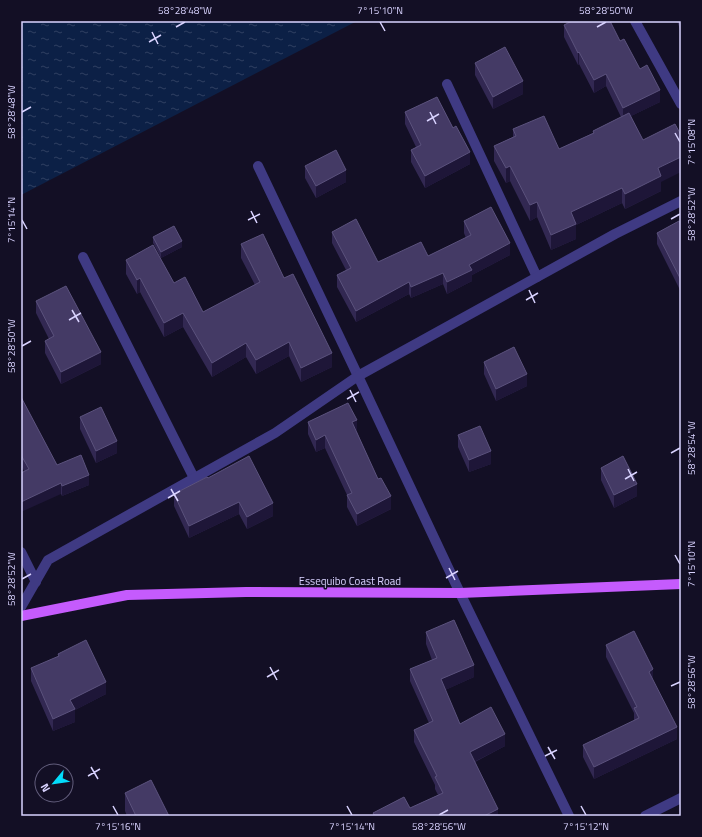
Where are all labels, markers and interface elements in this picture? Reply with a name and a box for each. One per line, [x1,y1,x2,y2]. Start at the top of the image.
text: 58°28'48"W [158,3,212,18]
text: 7°15'10"N [357,3,403,18]
text: 58°28'50"W [579,3,633,18]
text: 58°28'48"W [4,85,19,139]
text: 7°15'08"N [684,119,699,165]
text: 58°28'52"W [684,187,699,241]
text: 7°15'14"N [4,197,19,243]
text: 58°28'50"W [4,319,19,373]
text: 58°28'54"W [684,421,699,475]
text: 7°15'10"N [684,541,699,587]
text: 58°28'52"W [4,552,19,606]
street label: Essequibo Coast Road [299,573,401,589]
text: 58°28'56"W [684,655,699,709]
north arrow [34,763,74,803]
text: N [36,781,54,795]
text: 7°15'16"N [95,819,141,834]
text: 7°15'14"N [329,819,375,834]
text: 58°28'56"W [412,819,466,834]
text: 7°15'12"N [563,819,609,834]

